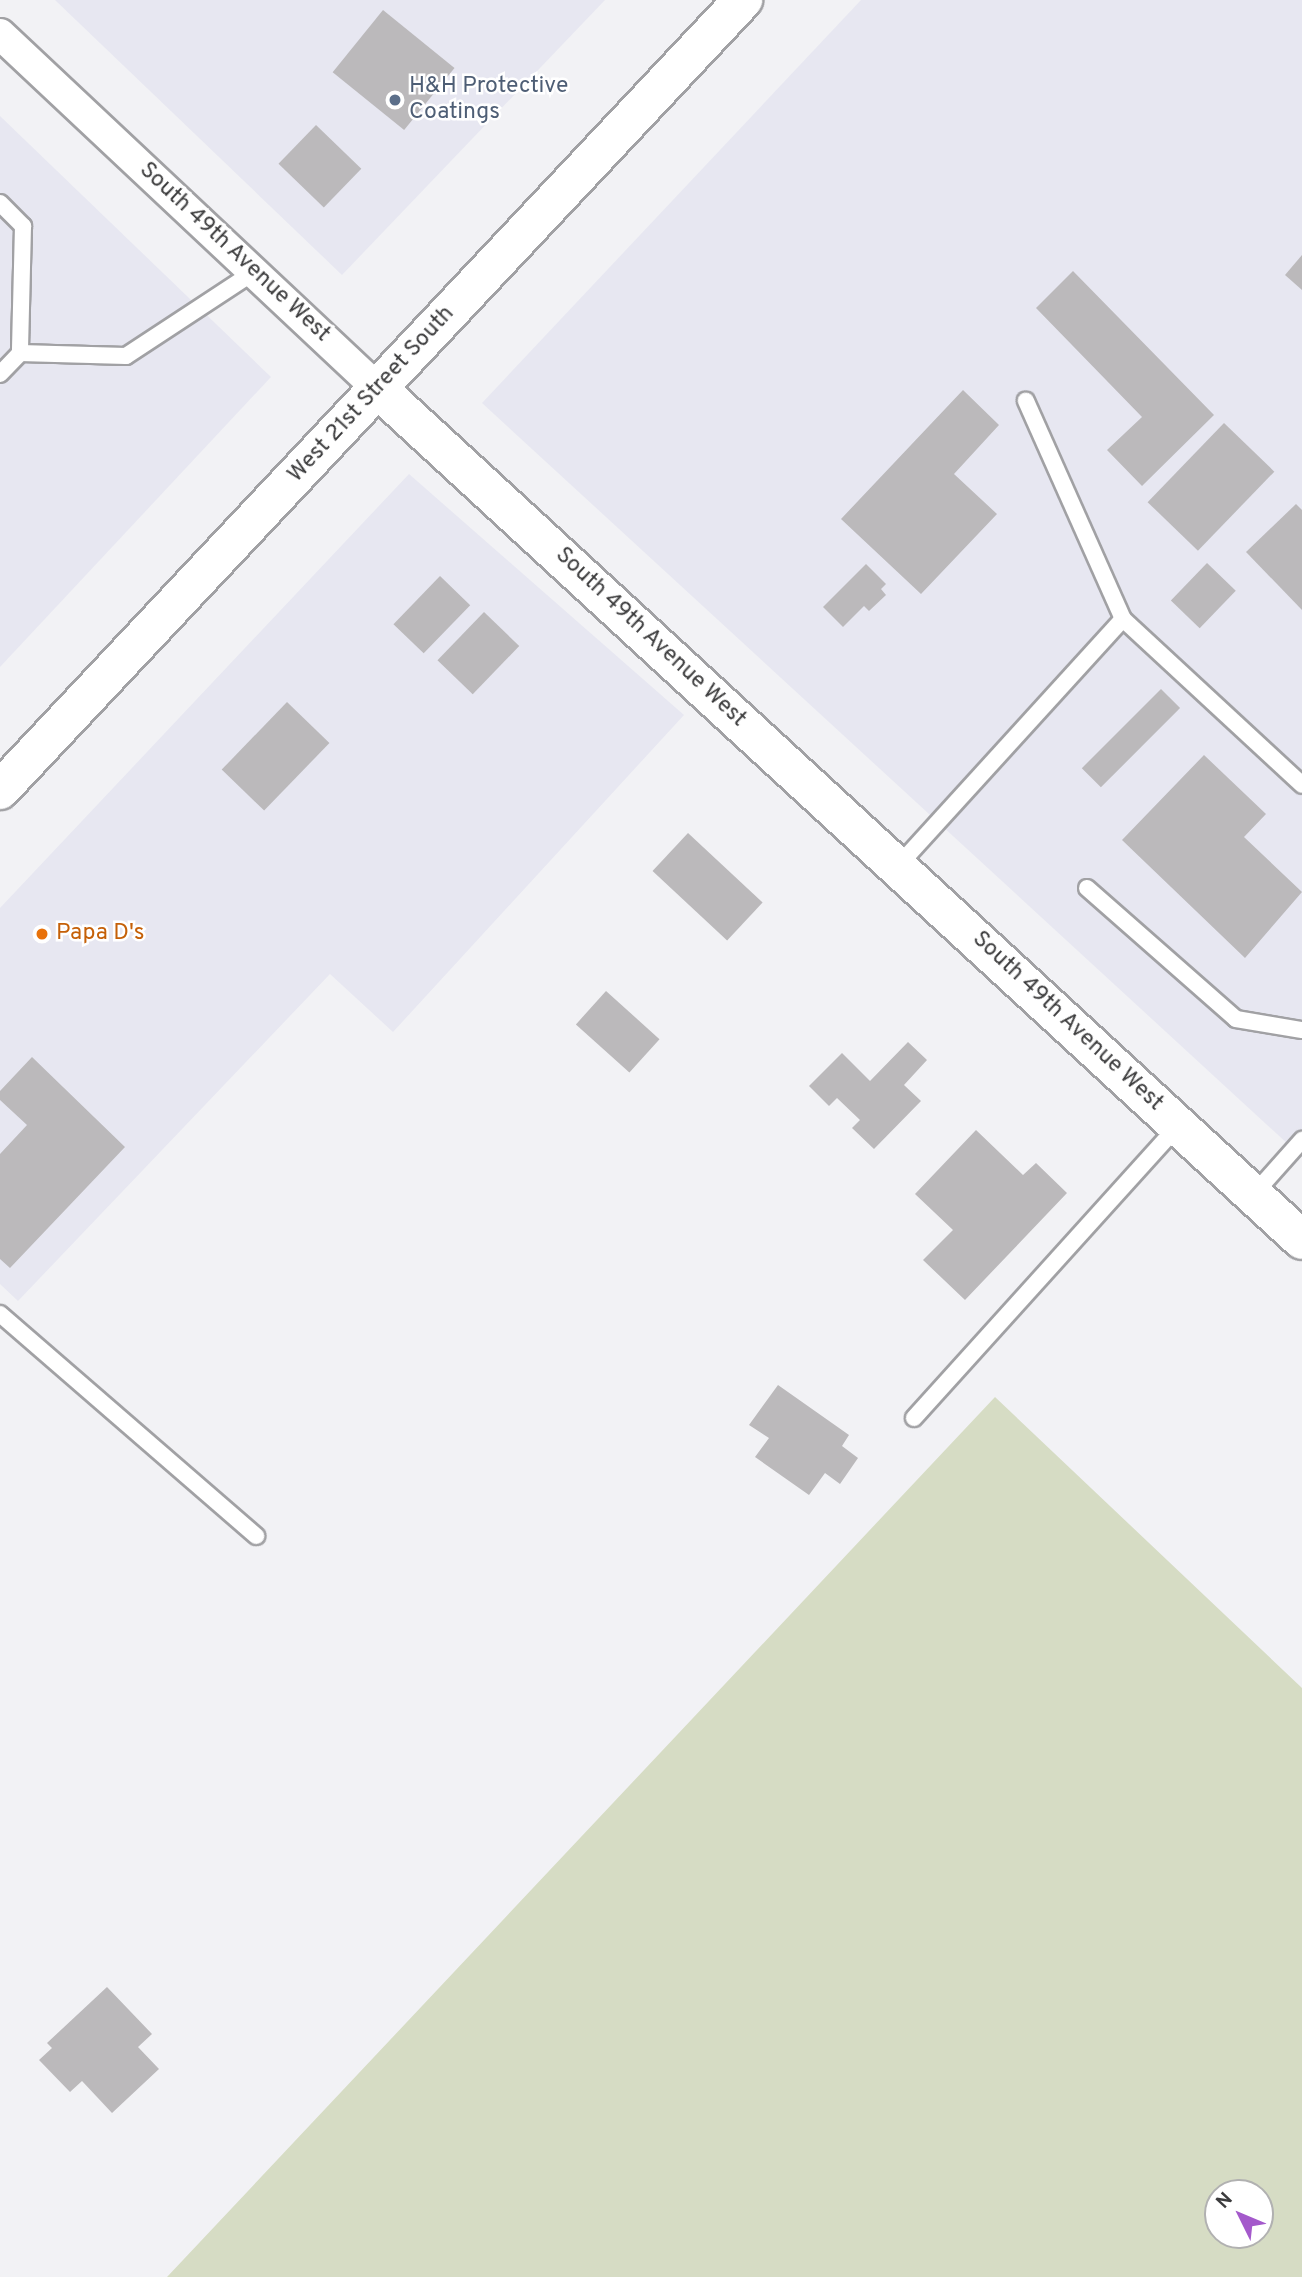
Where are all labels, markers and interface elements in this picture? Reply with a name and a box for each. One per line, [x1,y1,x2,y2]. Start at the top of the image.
place label: H&H Protective Coatings [409,73,568,127]
marker: H&H Protective Coatings [387,92,403,108]
street label: South 49th Avenue West [132,157,336,349]
street label: West 21st Street South [283,301,461,489]
street label: South 49th Avenue West [548,542,752,734]
place label: Papa D's [56,920,145,948]
marker: Papa D's [34,926,50,942]
street label: South 49th Avenue West [965,926,1169,1118]
north arrow [1204,2179,1274,2249]
text: N [1212,2188,1239,2214]

